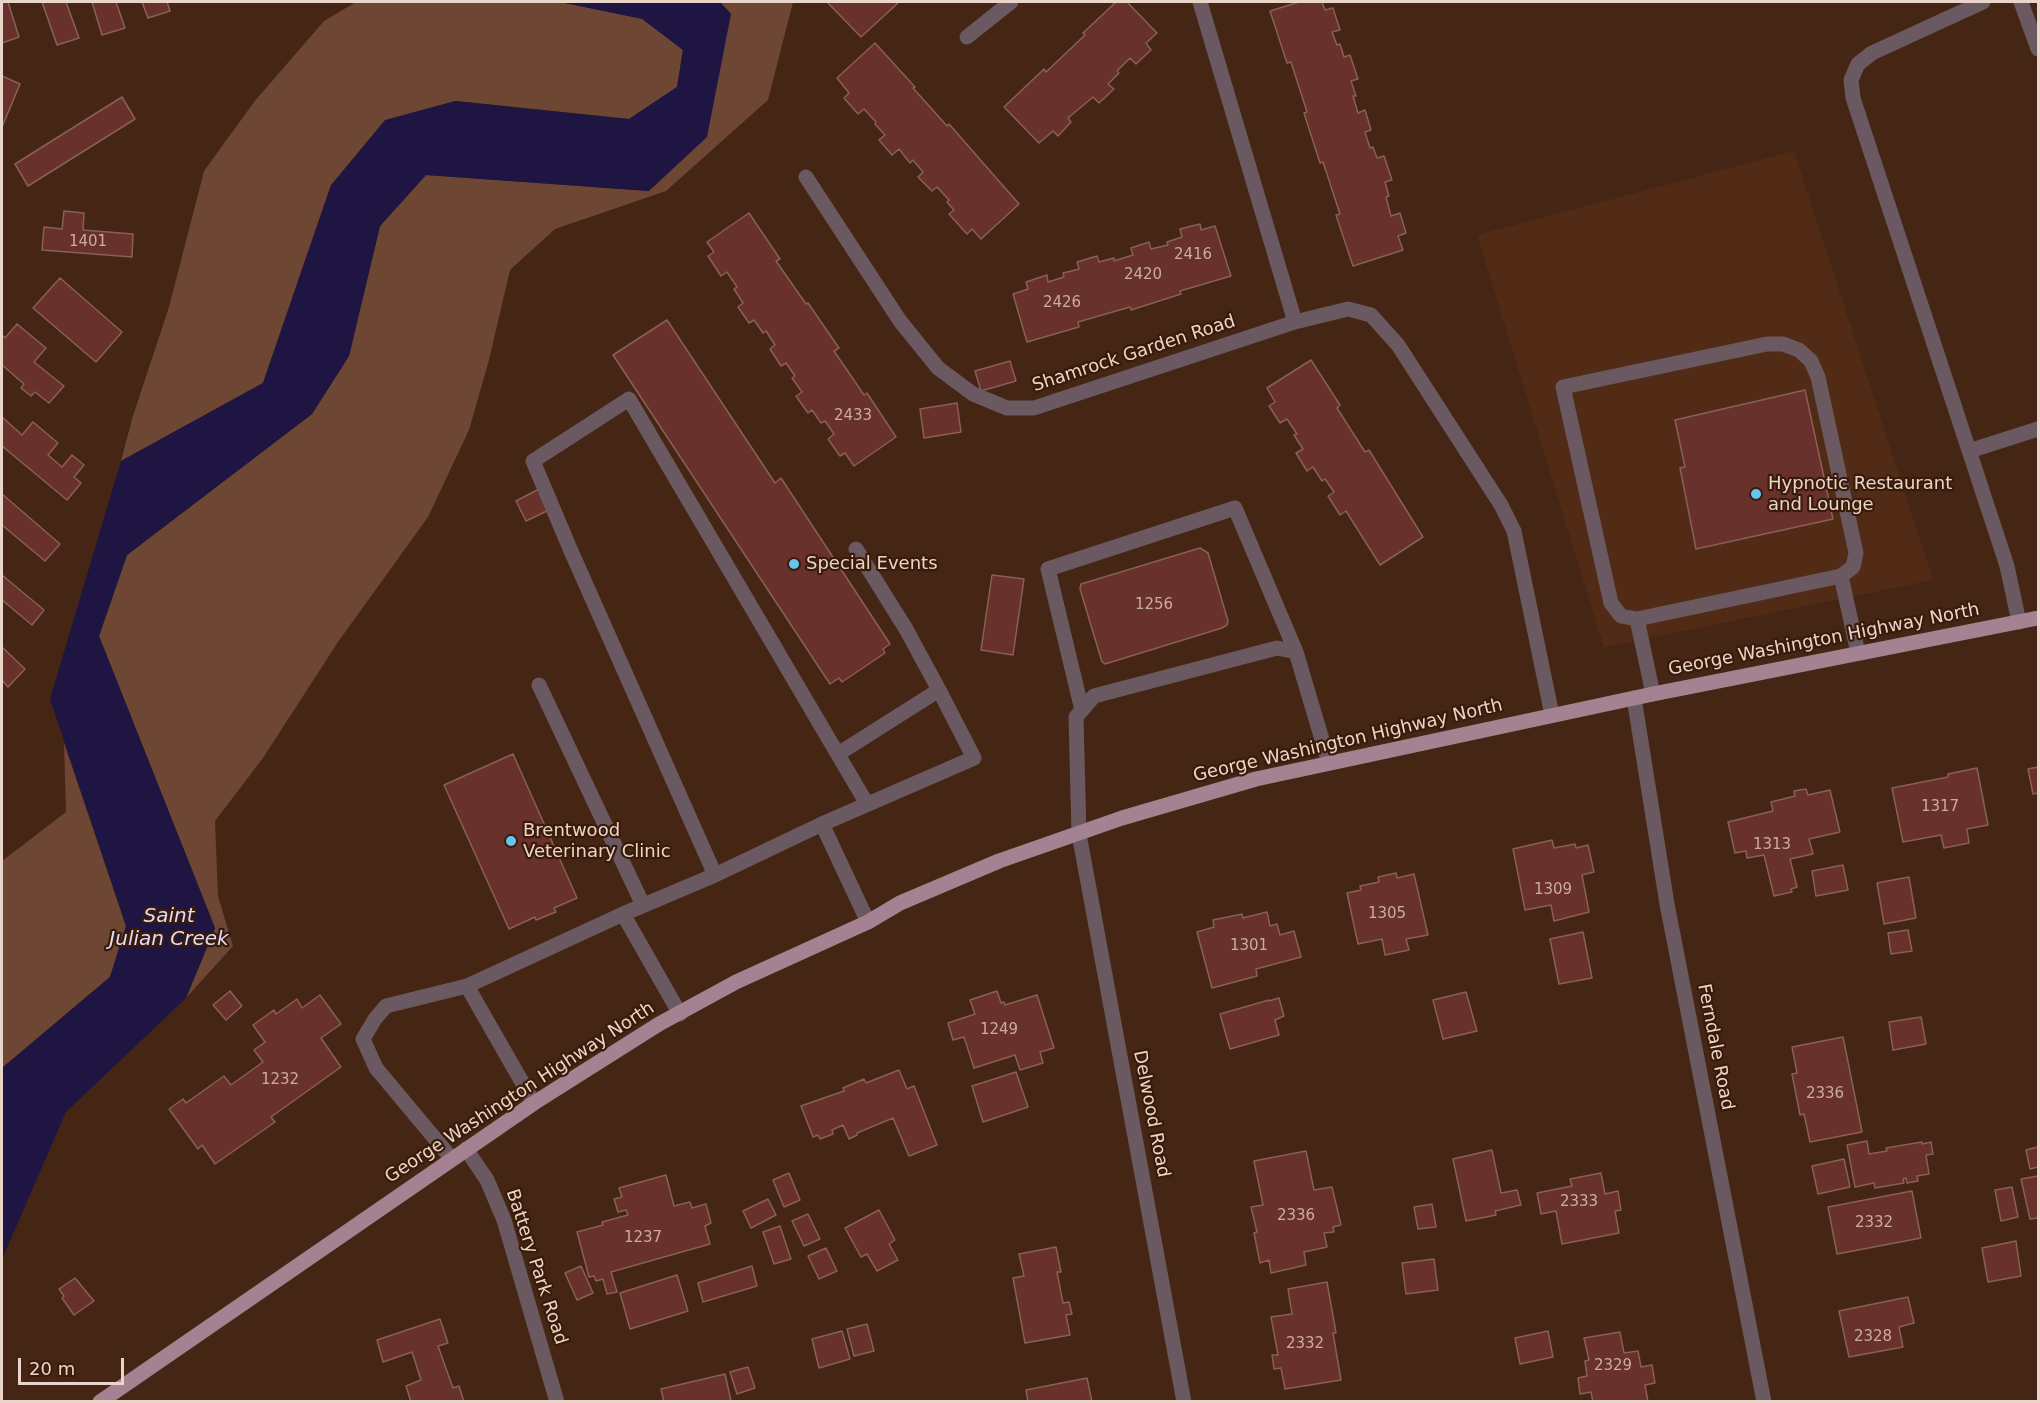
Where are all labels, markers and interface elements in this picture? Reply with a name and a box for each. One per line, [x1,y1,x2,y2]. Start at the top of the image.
house number: 1401 [69,233,107,251]
house number: 2416 [1174,246,1212,264]
house number: 2420 [1124,266,1162,284]
house number: 2426 [1043,294,1081,312]
street label: Shamrock Garden Road [1030,311,1238,397]
house number: 2433 [834,407,872,425]
place label: Hypnotic Restaurant and Lounge [1768,473,1952,516]
marker: Hypnotic Restaurant and Lounge [1749,487,1763,501]
place label: Special Events [806,553,938,575]
marker: Special Events [787,557,801,571]
house number: 1256 [1135,596,1173,614]
street label: George Washington Highway North [1667,599,1981,681]
street label: George Washington Highway North [1191,695,1505,787]
house number: 1317 [1921,798,1959,816]
place label: Brentwood Veterinary Clinic [523,820,671,862]
marker: Brentwood Veterinary Clinic [504,834,518,848]
house number: 1313 [1753,836,1791,854]
house number: 1309 [1534,881,1572,899]
water label: Saint Julian Creek [109,905,229,952]
house number: 1305 [1368,905,1406,923]
house number: 1301 [1230,937,1268,955]
street label: Ferndale Road [1692,982,1738,1112]
street label: George Washington Highway North [381,998,659,1188]
house number: 1249 [980,1021,1018,1039]
street label: Delwood Road [1128,1049,1174,1179]
house number: 1232 [261,1071,299,1089]
house number: 2336 [1806,1085,1844,1103]
street label: Battery Park Road [501,1187,571,1347]
house number: 2333 [1560,1193,1598,1211]
house number: 2336 [1277,1207,1315,1225]
house number: 2332 [1855,1214,1893,1232]
house number: 1237 [624,1229,662,1247]
house number: 2328 [1854,1328,1892,1346]
house number: 2332 [1286,1335,1324,1353]
scale bar [21,1346,128,1384]
house number: 2329 [1594,1357,1632,1375]
text: 20 m [29,1358,75,1379]

